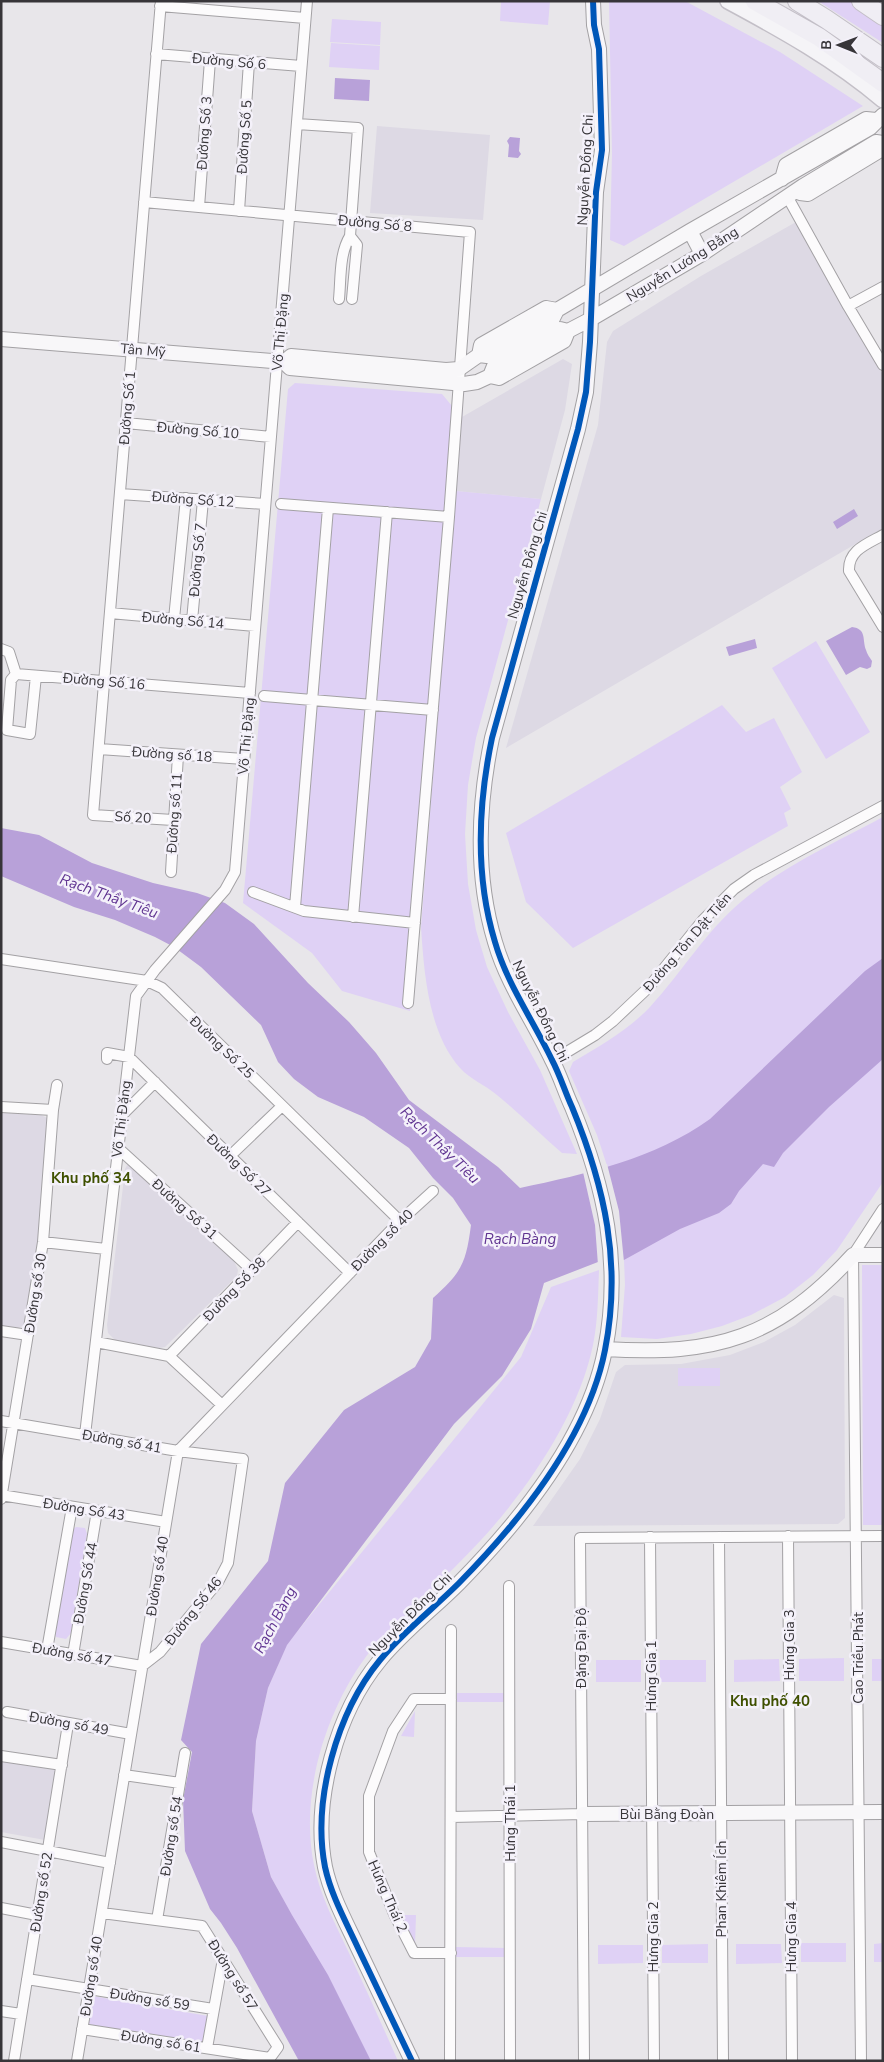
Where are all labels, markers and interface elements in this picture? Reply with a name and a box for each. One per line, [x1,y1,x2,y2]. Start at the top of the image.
north arrow [814,20,864,70]
text: B [817,40,836,50]
street label: Đường Số 6 [190,49,267,74]
street label: Đường Số 3 [192,95,217,172]
street label: Đường Số 5 [232,99,257,176]
street label: Nguyễn Đổng Chi [573,114,598,226]
street label: Đường Số 8 [336,211,413,236]
street label: Nguyễn Lương Bằng [623,222,742,307]
street label: Võ Thị Đặng [268,293,293,372]
street label: Tân Mỹ [119,339,167,362]
street label: Đường Số 1 [115,370,140,447]
street label: Đường Số 10 [155,417,240,444]
street label: Đường Số 12 [150,487,235,512]
street label: Nguyễn Đổng Chi [503,509,552,621]
street label: Đường Số 7 [185,522,210,599]
street label: Đường Số 14 [140,607,225,634]
street label: Đường Số 16 [61,668,146,695]
street label: Võ Thị Đặng [234,697,259,776]
street label: Đường số 18 [130,742,213,767]
street label: Đường số 11 [162,772,187,855]
street label: Số 20 [114,807,152,828]
water label: Rạch Thầy Tiêu [57,869,161,923]
street label: Đường Tôn Dật Tiên [638,889,736,997]
street label: Nguyễn Đổng Chi [508,957,573,1065]
street label: Đường Số 25 [185,1011,258,1083]
street label: Võ Thị Đặng [107,1079,136,1160]
water label: Rạch Thầy Tiêu [396,1102,484,1188]
street label: Đường Số 27 [202,1129,275,1201]
district label: Khu phố 34 [51,1168,131,1188]
street label: Đường Số 31 [147,1174,222,1244]
street label: Đường số 40 [346,1205,418,1276]
water label: Rạch Bàng [484,1229,557,1249]
street label: Đường số 30 [20,1252,51,1335]
street label: Đường Số 38 [198,1253,270,1326]
street label: Đường số 41 [80,1425,163,1458]
street label: Đường Số 43 [41,1493,126,1525]
street label: Đường số 40 [142,1535,173,1618]
street label: Đường Số 44 [69,1541,102,1626]
street label: Nguyễn Đổng Chi [364,1568,456,1660]
street label: Đường Số 46 [160,1573,226,1650]
water label: Rạch Bàng [249,1583,301,1657]
street label: Đặng Đại Độ [572,1608,591,1689]
street label: Hưng Gia 3 [780,1609,799,1681]
street label: Cao Triều Phát [849,1612,868,1704]
street label: Đường số 47 [30,1638,113,1671]
street label: Hưng Gia 1 [642,1640,661,1712]
district label: Khu phố 40 [730,1691,810,1711]
street label: Đường số 49 [27,1707,110,1740]
street label: Hưng Thái 1 [501,1784,520,1862]
street label: Đường số 54 [156,1795,187,1878]
street label: Bùi Bằng Đoàn [620,1805,714,1824]
street label: Phan Khiêm Ích [712,1841,731,1937]
street label: Đường số 52 [26,1851,57,1934]
street label: Hưng Thái 2 [363,1857,412,1935]
street label: Hưng Gia 2 [644,1901,663,1973]
street label: Hưng Gia 4 [782,1901,801,1973]
street label: Đường số 40 [76,1935,107,2018]
street label: Đường số 57 [203,1935,262,2015]
street label: Đường số 59 [108,1984,191,2015]
street label: Đường số 61 [119,2026,202,2057]

